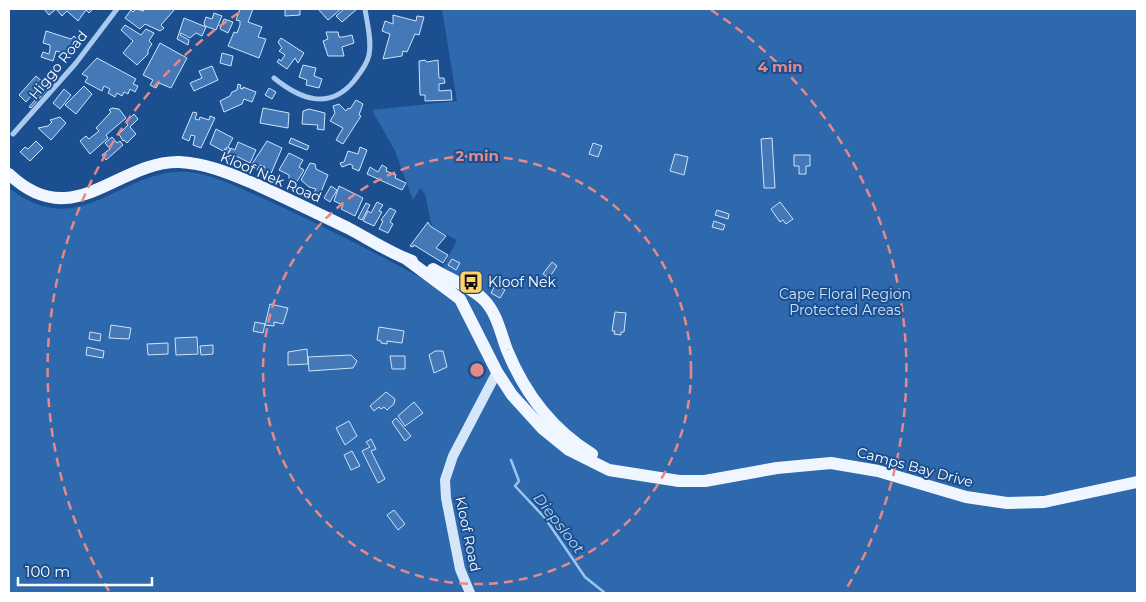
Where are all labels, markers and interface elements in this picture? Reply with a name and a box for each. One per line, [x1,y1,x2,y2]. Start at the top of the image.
street label: Higgo Road [25,27,91,103]
text: 4 min [757,57,803,76]
text: 2 min [455,146,499,165]
street label: Kloof Nek Road [218,148,324,206]
bus stop icon: Kloof Nek [458,269,484,295]
place label: Kloof Nek [488,273,557,291]
park label: Cape Floral Region Protected Areas [779,285,911,319]
centre of rings [468,361,486,379]
street label: Camps Bay Drive [855,443,975,491]
water label: Diepsloot [529,489,589,557]
street label: Kloof Road [451,495,485,573]
scale bar [18,554,151,586]
text: 100 m [25,562,70,581]

